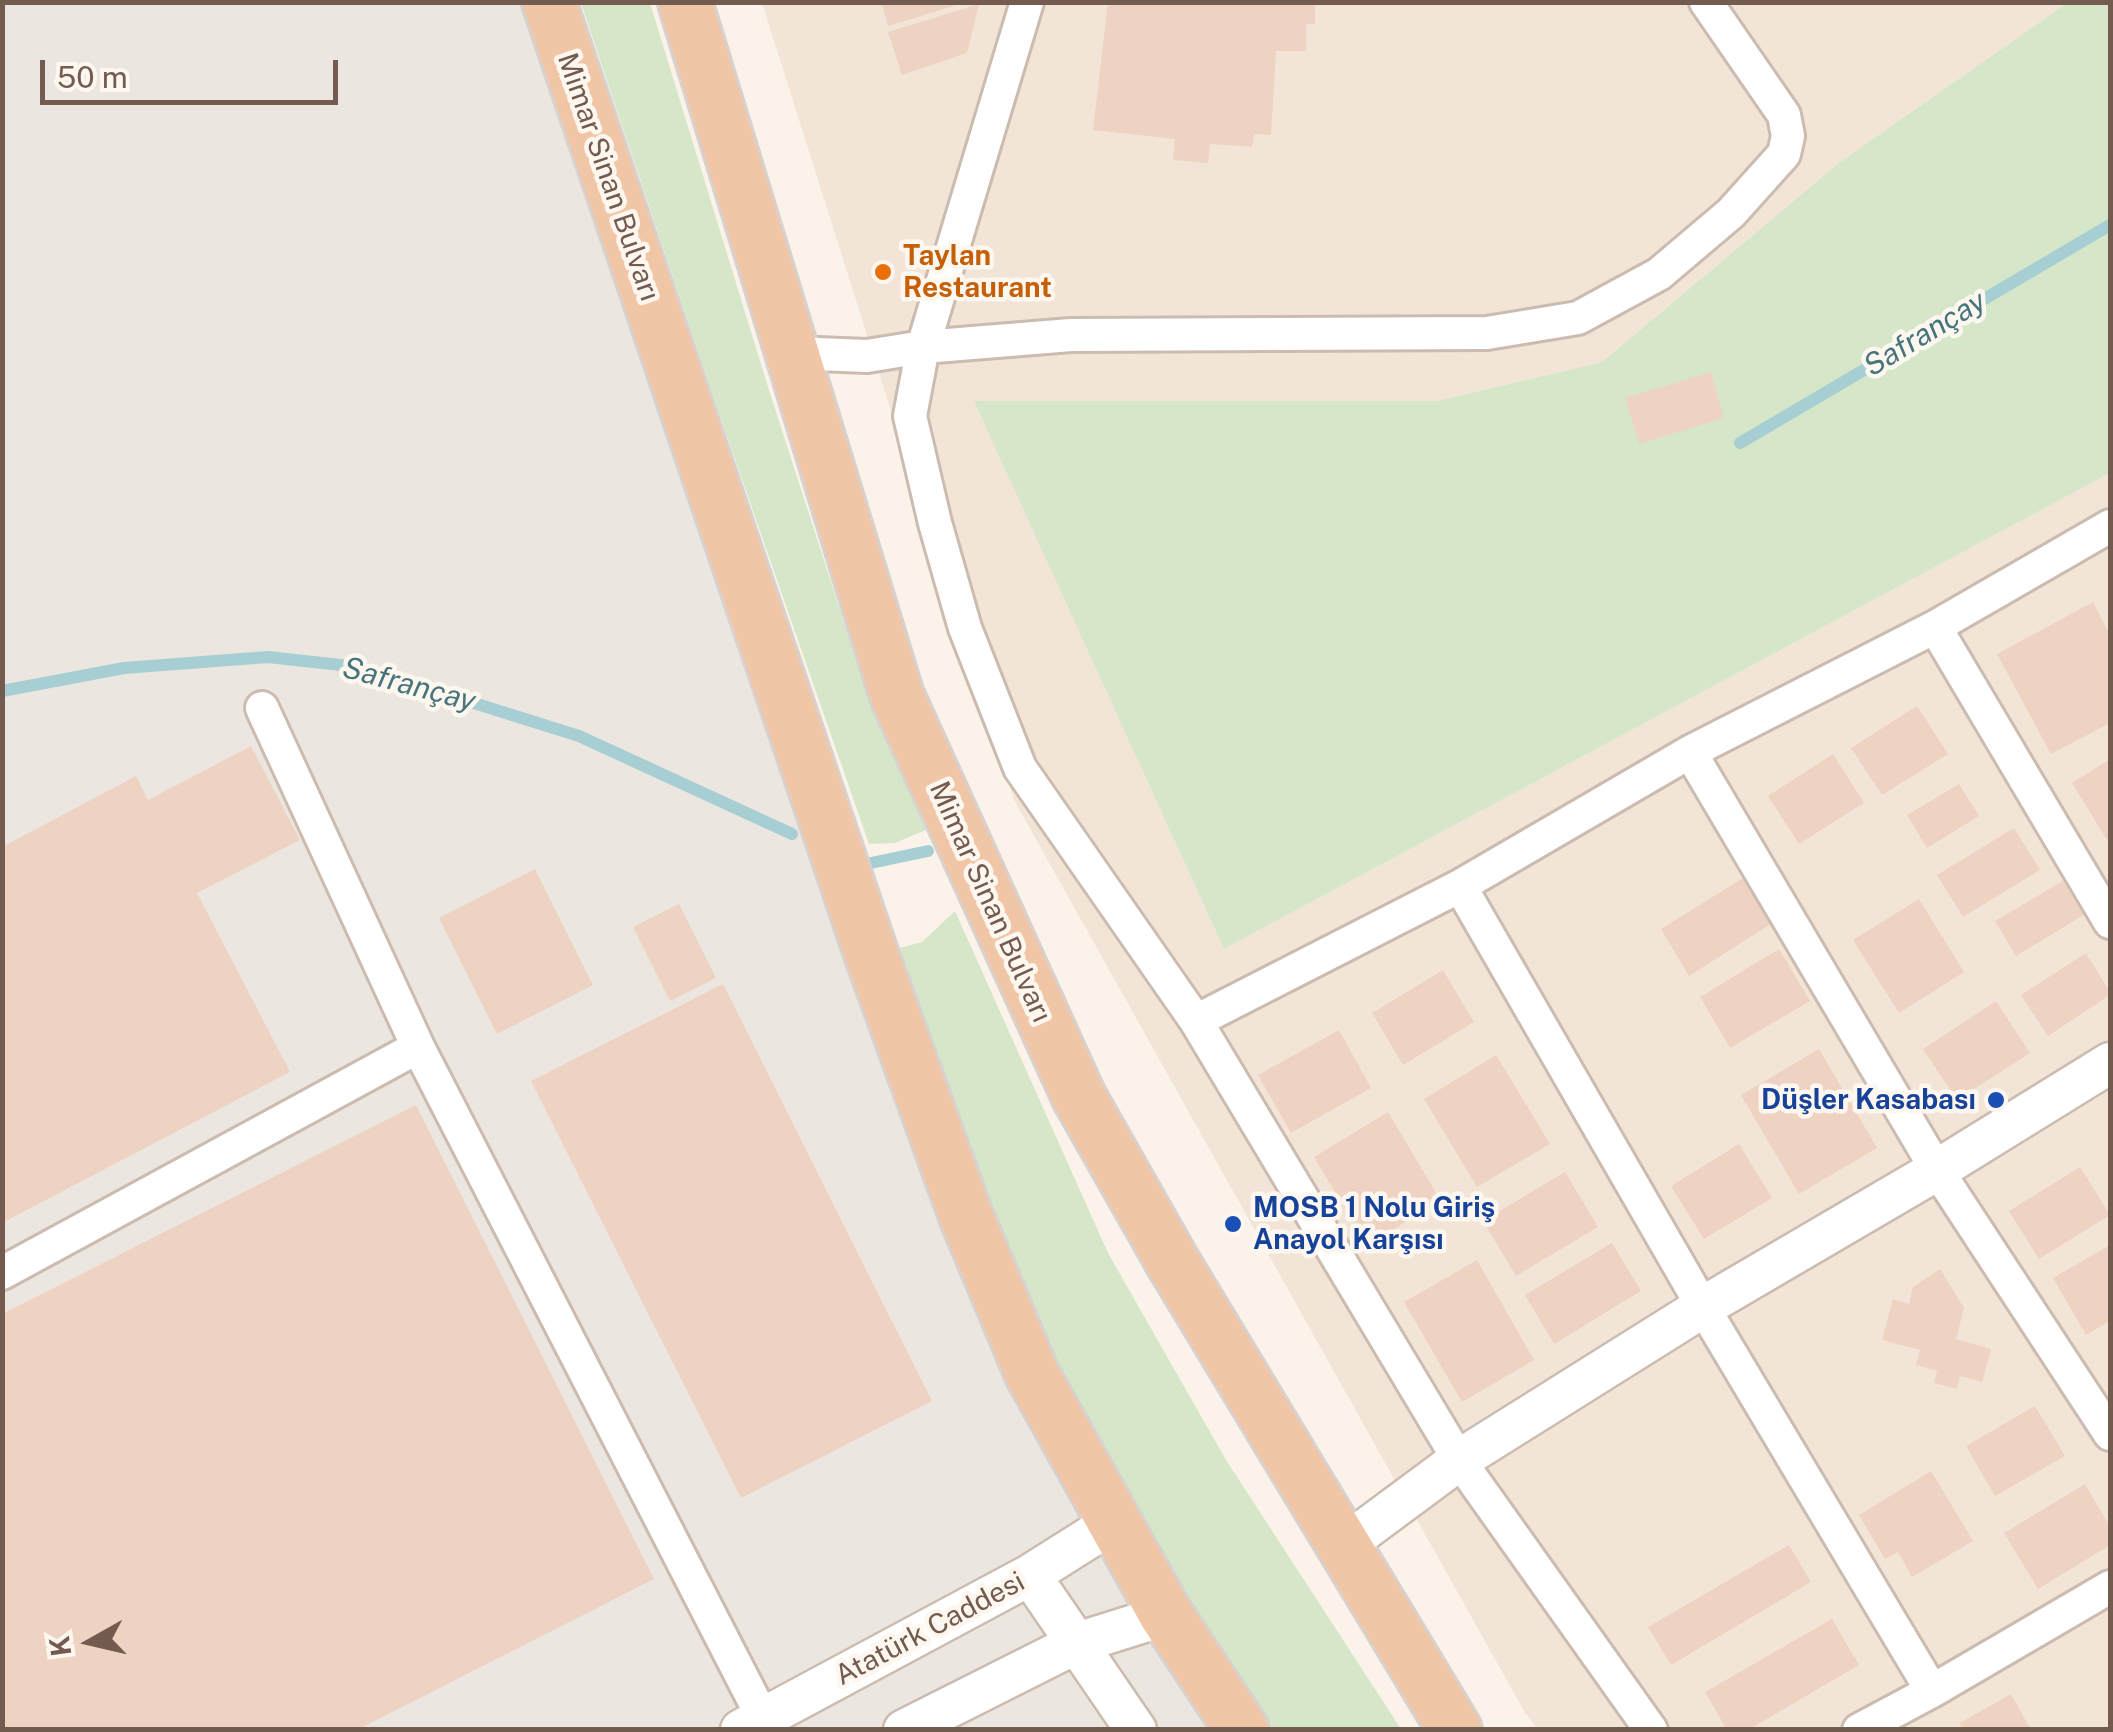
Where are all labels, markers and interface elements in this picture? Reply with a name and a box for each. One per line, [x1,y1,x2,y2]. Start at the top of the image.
scale bar [45,40,342,102]
street label: Mimar Sinan Bulvarı [550,49,666,305]
text: 50 m [57,59,128,95]
place label: Taylan Restaurant [903,239,1052,305]
marker: Taylan Restaurant [872,261,894,283]
water label: Safrançay [1857,284,1993,384]
water label: Safrançay [339,650,479,720]
street label: Mimar Sinan Bulvarı [922,776,1058,1028]
place label: Düşler Kasabası [1761,1083,1976,1117]
marker: Düşler Kasabası [1985,1089,2007,1111]
place label: MOSB 1 Nolu Giriş Anayol Karşısı [1253,1191,1495,1257]
marker: MOSB 1 Nolu Giriş Anayol Karşısı [1222,1213,1244,1235]
street label: Atatürk Caddesi [830,1565,1030,1693]
north arrow [40,1592,140,1692]
text: K [42,1634,78,1658]

